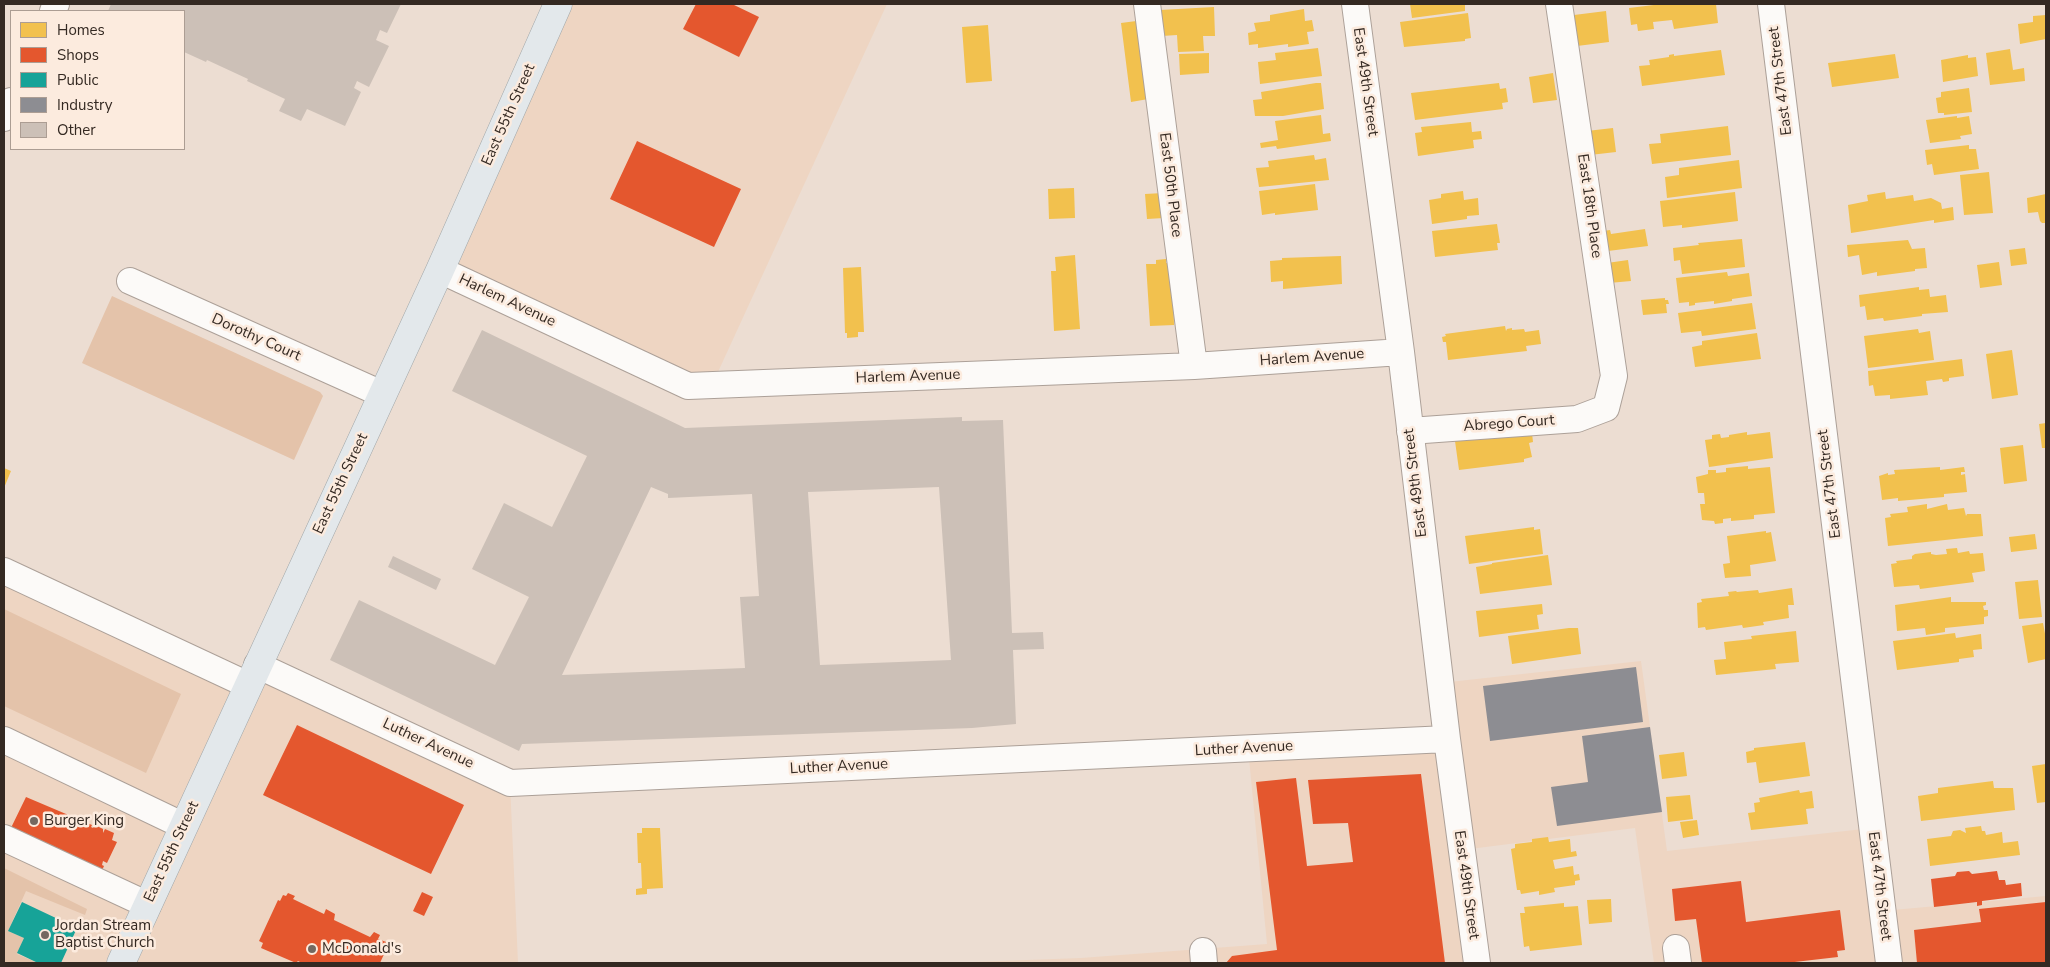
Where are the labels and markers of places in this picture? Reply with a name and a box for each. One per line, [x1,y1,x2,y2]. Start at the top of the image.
place label: Burger King [44,812,124,830]
marker: Burger King [28,815,40,827]
place label: Jordan Stream Baptist Church [55,917,155,952]
marker: Jordan Stream Baptist Church [39,929,51,941]
place label: McDonald's [322,940,401,958]
marker: McDonald's [306,943,318,955]

